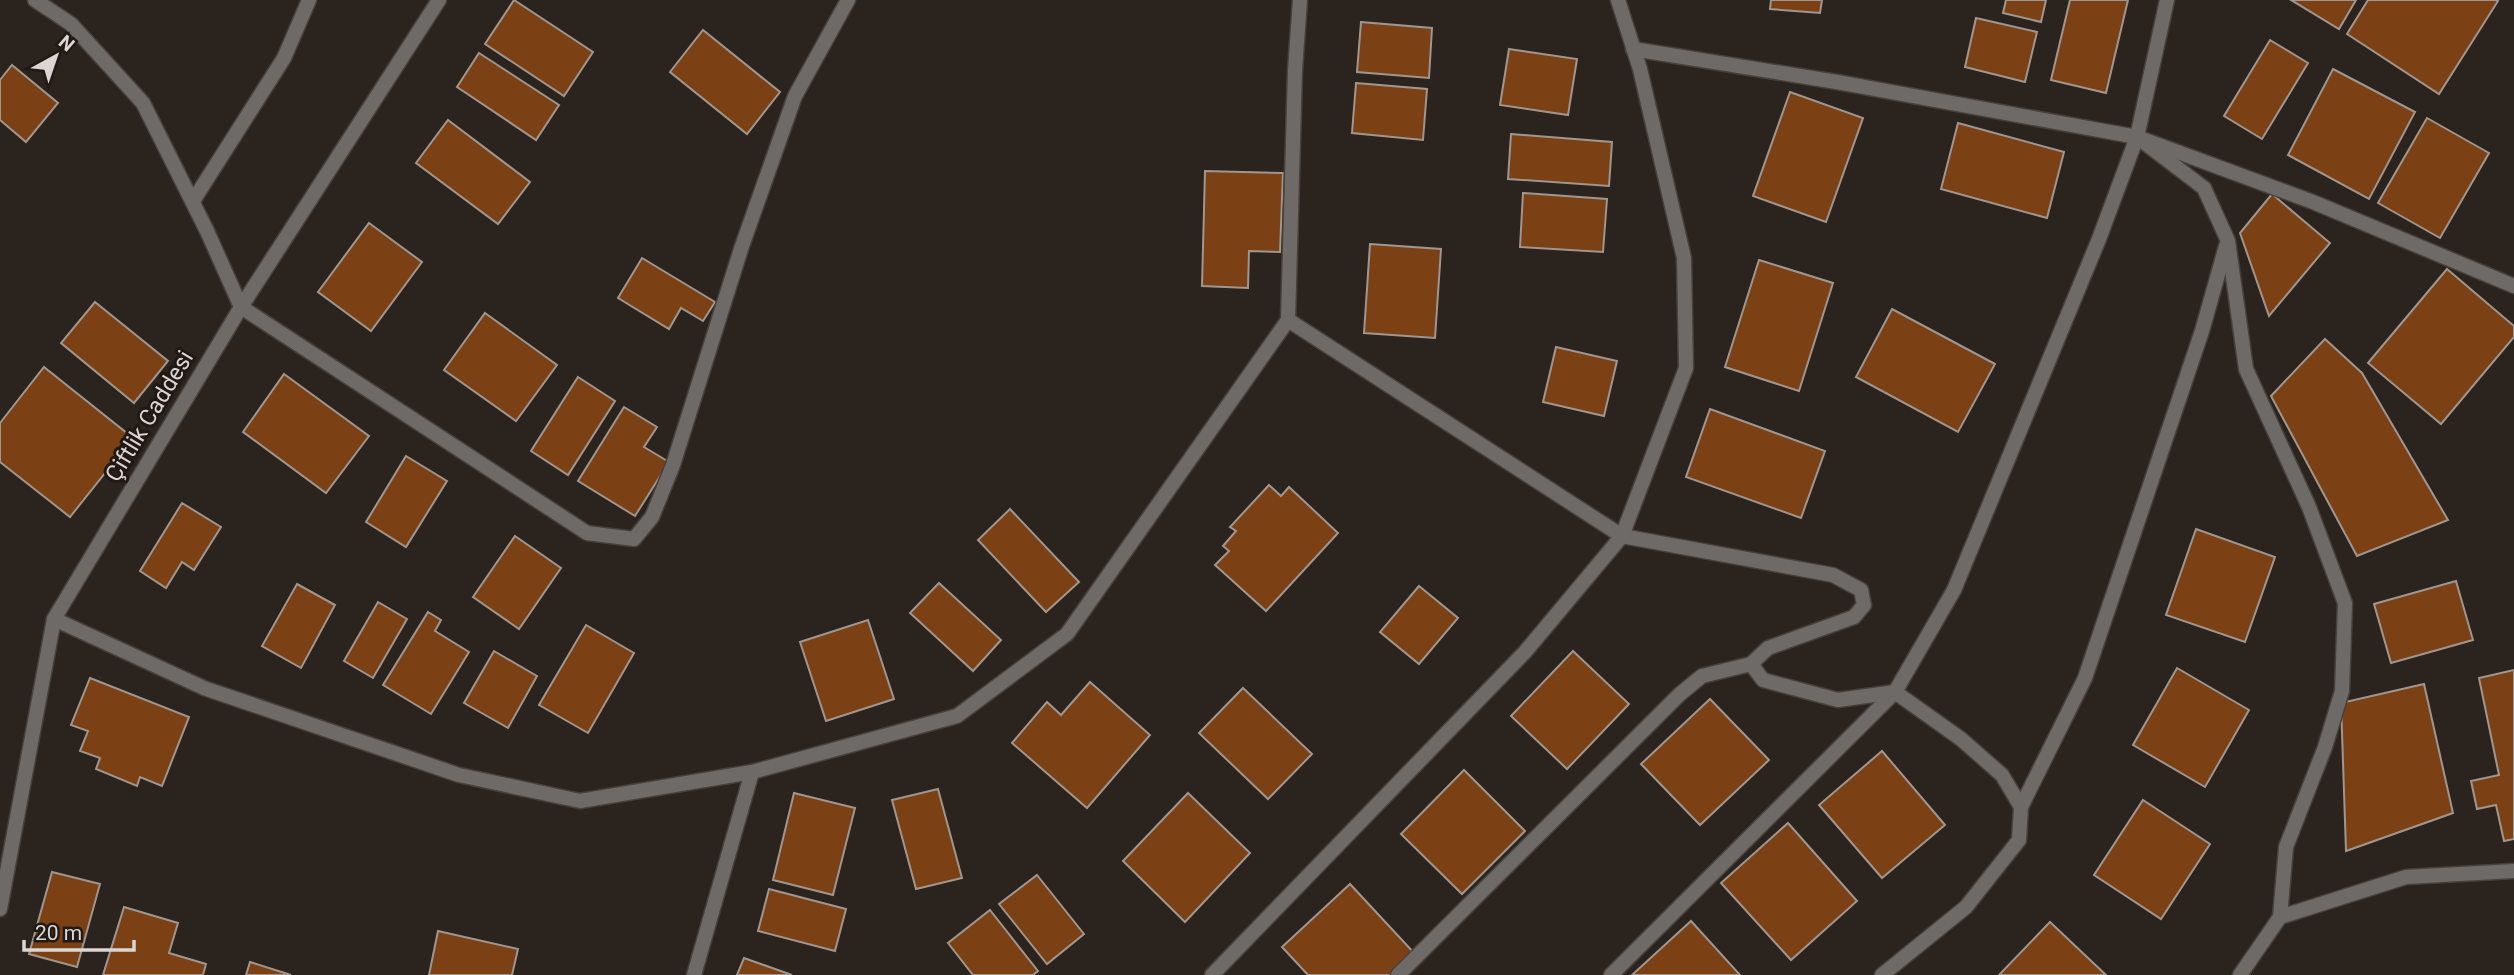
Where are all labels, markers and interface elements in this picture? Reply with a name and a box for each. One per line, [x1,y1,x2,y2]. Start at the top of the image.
north arrow [21,21,91,91]
text: N [54,30,79,56]
street label: Çiftlik Caddesi [100,346,199,487]
scale bar [24,908,135,952]
text: 20 m [35,921,82,945]

